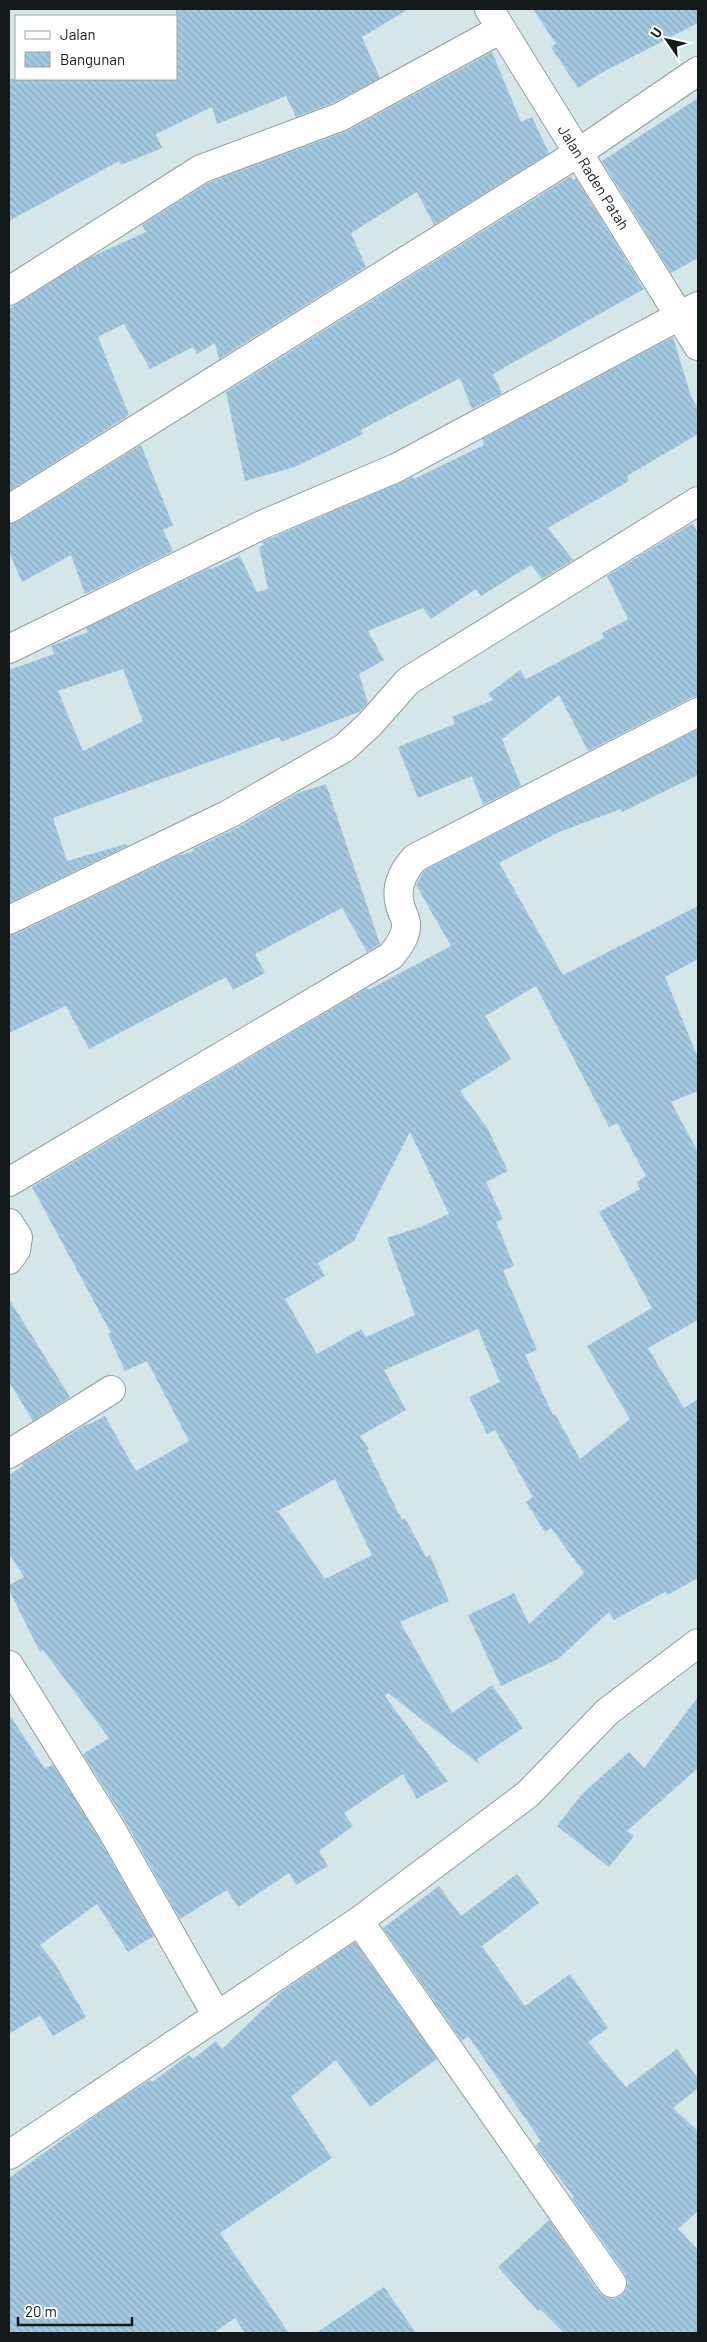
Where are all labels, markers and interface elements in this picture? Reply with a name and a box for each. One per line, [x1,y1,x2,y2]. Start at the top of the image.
legend [15,15,178,80]
north arrow [642,15,692,65]
text: U [646,24,665,41]
text: Jalan [60,25,96,43]
text: Bangunan [60,50,125,68]
street label: Jalan Raden Patah [554,121,634,233]
scale bar [18,2294,131,2326]
text: 20 m [25,2302,57,2320]

